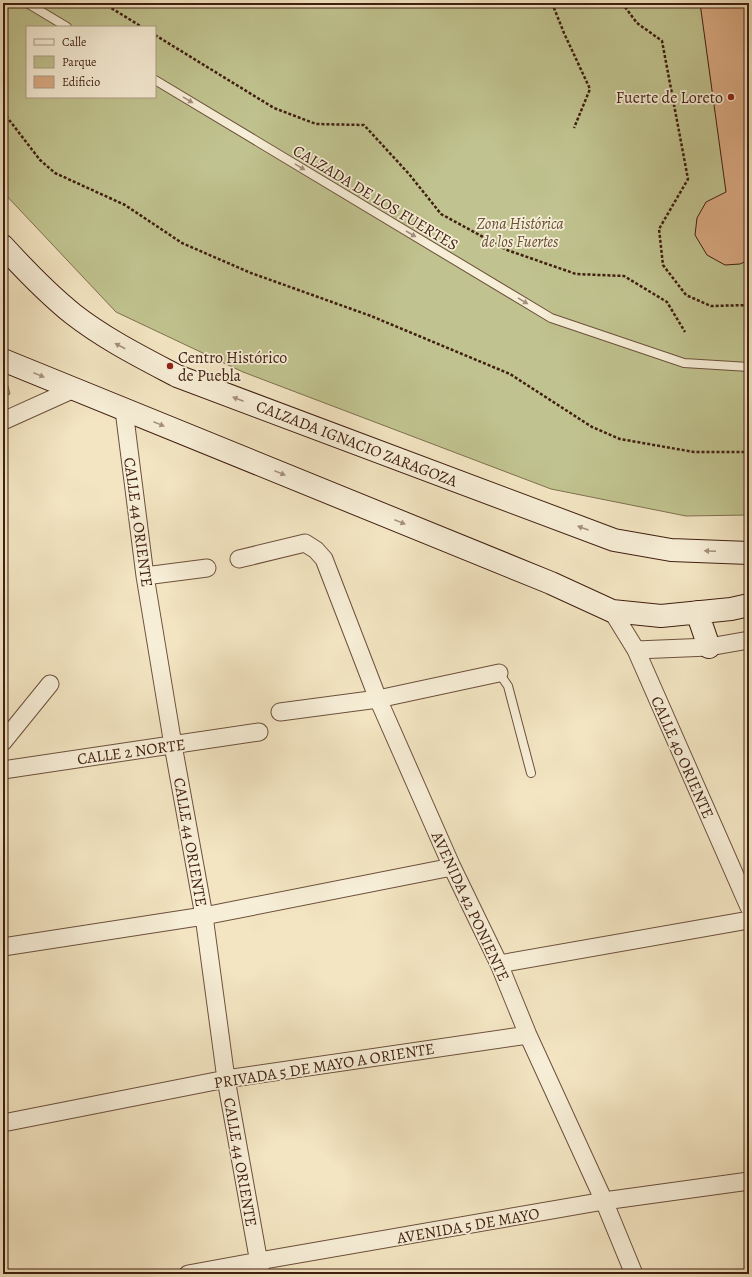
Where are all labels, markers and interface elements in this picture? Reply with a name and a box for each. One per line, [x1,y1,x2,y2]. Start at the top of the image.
legend [26,26,156,98]
text: Calle [62,34,86,50]
text: Parque [62,54,97,70]
text: Edificio [62,74,100,90]
place label: Fuerte de Loreto [616,87,723,109]
marker: Fuerte de Loreto [726,92,736,102]
one-way arrow [182,97,194,104]
street label: CALZADA DE LOS FUERTES [289,140,462,256]
one-way arrow [294,164,306,171]
park label: Zona Histórica de los Fuertes [476,213,564,253]
one-way arrow [405,231,417,238]
one-way arrow [517,298,529,305]
one-way arrow [114,343,126,349]
place label: Centro Histórico de Puebla [178,347,287,387]
marker: Centro Histórico de Puebla [165,361,175,371]
one-way arrow [34,372,46,378]
one-way arrow [232,395,244,401]
street label: CALZADA IGNACIO ZARAGOZA [253,395,461,493]
one-way arrow [154,421,165,427]
street label: CALLE 44 ORIENTE [118,456,158,588]
one-way arrow [274,470,286,476]
one-way arrow [395,519,407,525]
one-way arrow [577,525,589,531]
one-way arrow [704,548,716,555]
street label: CALLE 40 ORIENTE [645,693,719,822]
street label: CALLE 2 NORTE [76,734,187,770]
street label: CALLE 44 ORIENTE [168,776,212,908]
street label: AVENIDA 42 PONIENTE [425,827,514,985]
street label: PRIVADA 5 DE MAYO A ORIENTE [212,1038,436,1094]
street label: CALLE 44 ORIENTE [218,1096,262,1228]
street label: AVENIDA 5 DE MAYO [394,1203,541,1250]

